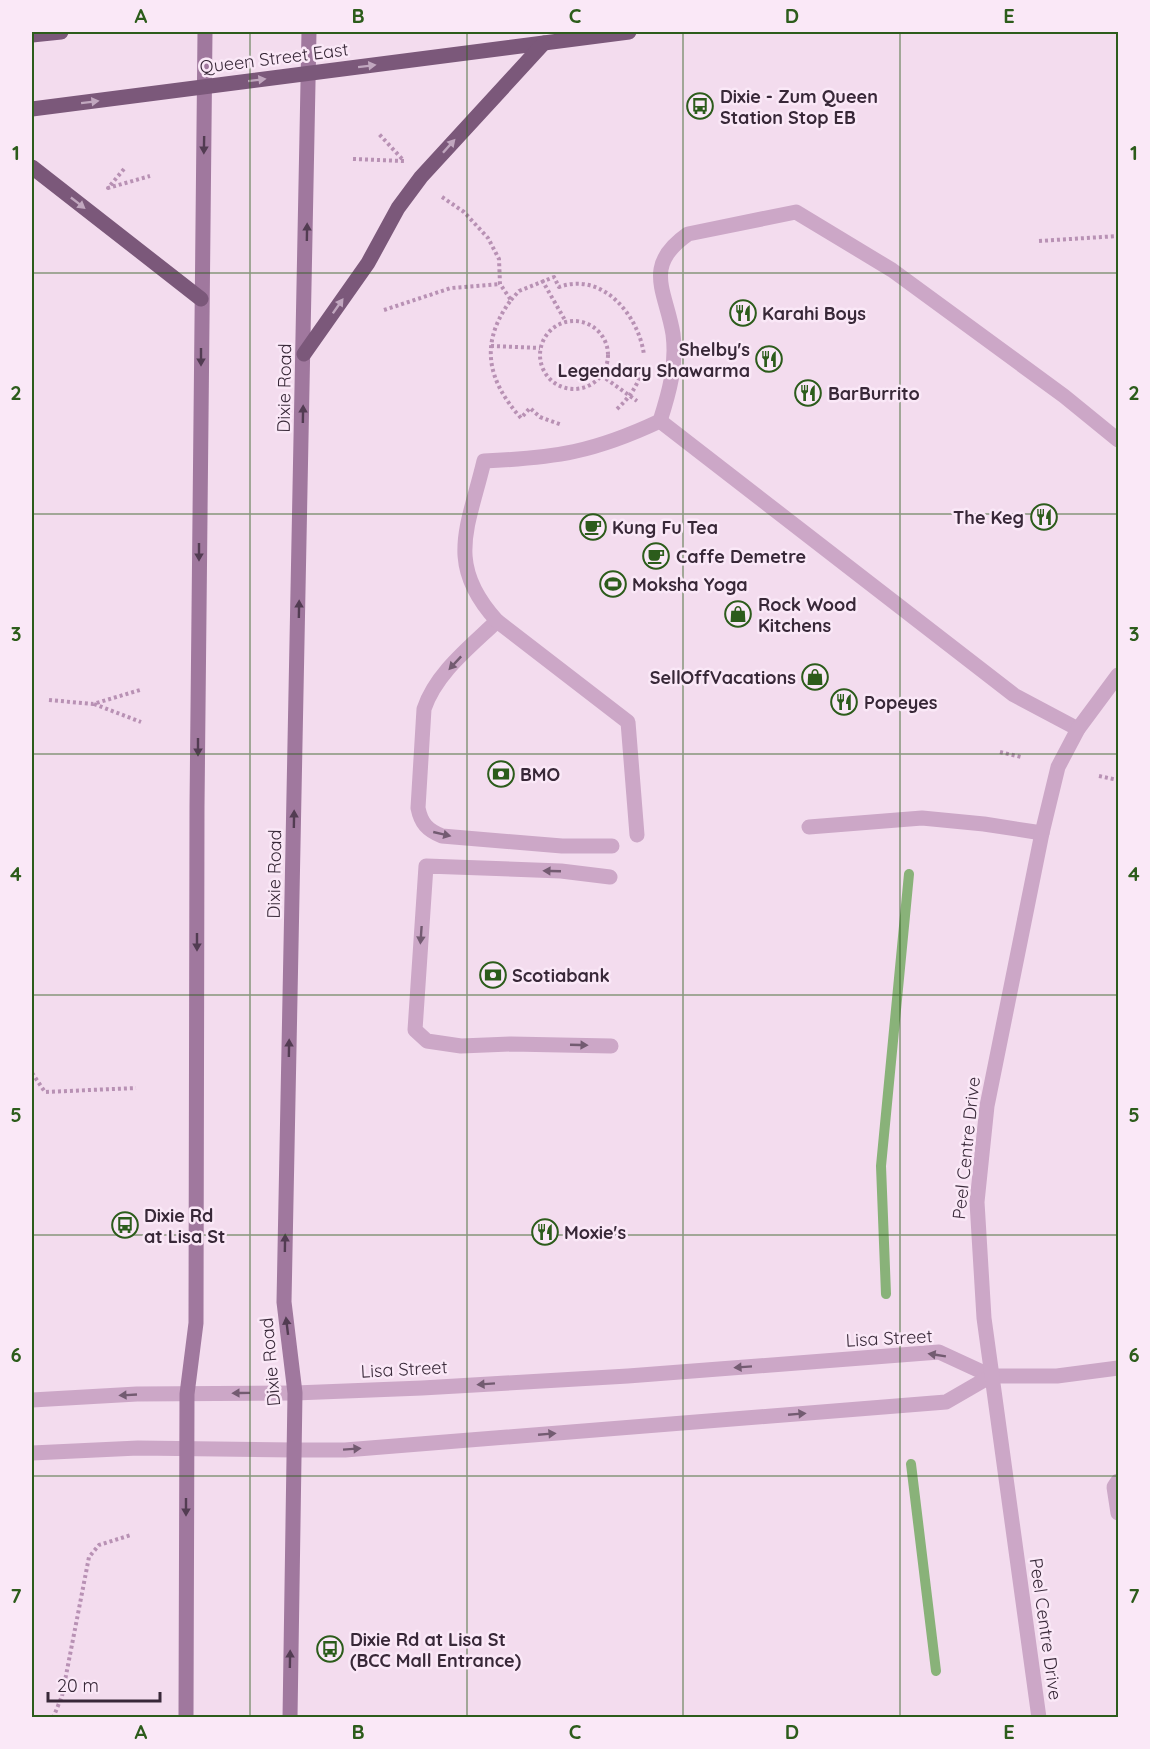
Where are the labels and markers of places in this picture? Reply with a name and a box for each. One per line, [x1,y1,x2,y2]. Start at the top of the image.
place label: Dixie - Zum Queen Station Stop EB [720,85,878,129]
bus stop icon: Dixie - Zum Queen Station Stop EB [685,91,715,121]
restaurant icon: Karahi Boys [728,298,758,328]
place label: Karahi Boys [762,302,866,325]
place label: Shelby's Legendary Shawarma [557,338,750,382]
restaurant icon: Shelby's Legendary Shawarma [754,344,784,374]
restaurant icon: BarBurrito [793,378,823,408]
place label: BarBurrito [828,382,920,405]
restaurant icon: The Keg [1029,502,1059,532]
place label: The Keg [953,506,1024,529]
cafe icon: Kung Fu Tea [578,512,608,542]
place label: Kung Fu Tea [612,516,718,539]
cafe icon: Caffe Demetre [641,541,671,571]
place label: Caffe Demetre [676,545,806,568]
sports icon: Moksha Yoga [598,569,628,599]
place label: Moksha Yoga [632,573,748,596]
place label: Rock Wood Kitchens [758,593,857,637]
shop icon: Rock Wood Kitchens [723,599,753,629]
shop icon: SellOffVacations [800,662,830,692]
place label: SellOffVacations [650,666,796,689]
restaurant icon: Popeyes [829,687,859,717]
place label: Popeyes [864,691,938,714]
bank icon: BMO [486,759,516,789]
place label: BMO [520,763,560,786]
bank icon: Scotiabank [478,960,508,990]
place label: Scotiabank [512,964,610,987]
place label: Dixie Rd at Lisa St [144,1204,225,1248]
bus stop icon: Dixie Rd at Lisa St [110,1210,140,1240]
restaurant icon: Moxie's [530,1217,560,1247]
place label: Moxie's [564,1221,626,1244]
place label: Dixie Rd at Lisa St (BCC Mall Entrance) [350,1628,521,1672]
bus stop icon: Dixie Rd at Lisa St (BCC Mall Entrance) [315,1634,345,1664]

